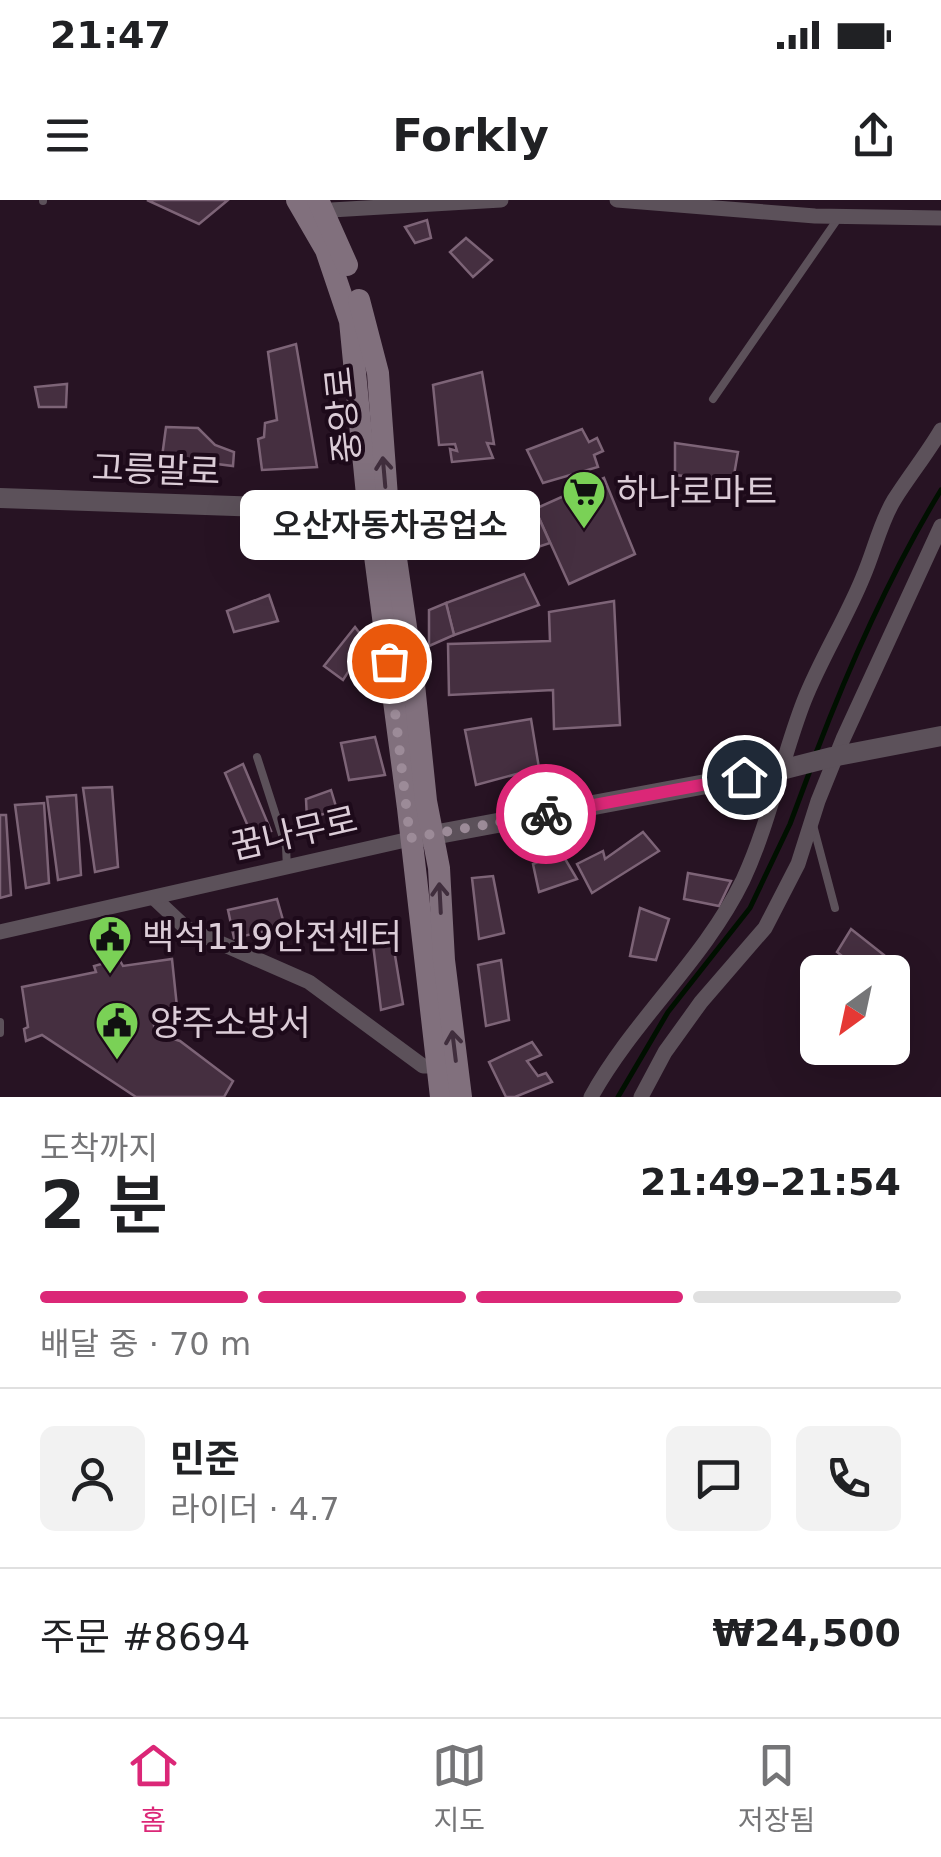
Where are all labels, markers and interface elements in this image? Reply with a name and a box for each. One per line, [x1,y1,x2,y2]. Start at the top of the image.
text: 21:47 [50,13,171,57]
icon: menu [40,108,95,163]
icon: share [846,108,901,163]
text: Forkly [392,109,549,162]
street label: 중앙로 [318,365,368,465]
street label: 고릉말로 [91,448,221,492]
one-way arrow [375,456,394,488]
supermarket icon: 하나로마트 [561,469,607,530]
place label: 하나로마트 [616,472,777,512]
callout: 오산자동차공업소 [239,491,539,561]
text: 오산자동차공업소 [272,506,508,544]
pin [347,619,432,704]
icon: bag [362,634,417,689]
pin [702,735,787,820]
icon: home [717,750,772,805]
courier [496,764,596,864]
icon: bike [519,787,574,842]
street label: 꿈나무로 [227,799,361,867]
one-way arrow [431,882,450,914]
public building icon: 백석119안전센터 [87,914,133,975]
place label: 백석119안전센터 [142,917,402,957]
north arrow [800,955,910,1065]
map controls [800,955,910,1065]
public building icon: 양주소방서 [94,1000,140,1061]
place label: 양주소방서 [150,1003,311,1043]
one-way arrow [444,1030,463,1063]
text: 도착까지 [40,1129,158,1167]
text: 21:49–21:54 [640,1160,901,1204]
text: 2 분 [40,1168,168,1243]
text: 배달 중 · 70 m [40,1325,251,1363]
button: person [40,1426,145,1531]
button: chat [666,1426,771,1531]
button: phone [796,1426,901,1531]
text: 민준 [170,1437,240,1481]
text: 라이더 · 4.7 [170,1490,340,1528]
text: ₩24,500 [712,1611,901,1655]
text: 주문 #8694 [40,1615,251,1659]
tab: 홈 [126,1738,181,1838]
tab: 지도 [432,1738,487,1838]
tab: 저장됨 [738,1738,815,1838]

